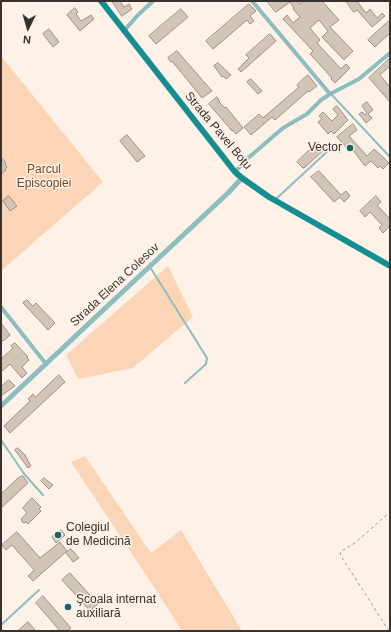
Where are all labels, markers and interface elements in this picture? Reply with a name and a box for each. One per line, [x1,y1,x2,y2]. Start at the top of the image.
north arrow [8,8,48,48]
text: N [22,34,31,46]
street label: Strada Pavel Boțu [181,89,255,173]
place label: Vector [308,141,342,155]
marker: Vector [345,143,355,153]
park label: Parcul Episcopiei [17,163,71,191]
street label: Strada Elena Colesov [68,240,162,330]
place label: Colegiul de Medicină [66,521,131,549]
marker: Colegiul de Medicină [53,530,63,540]
place label: Şcoala internat auxiliară [76,593,156,621]
marker: Şcoala internat auxiliară [63,602,73,612]

